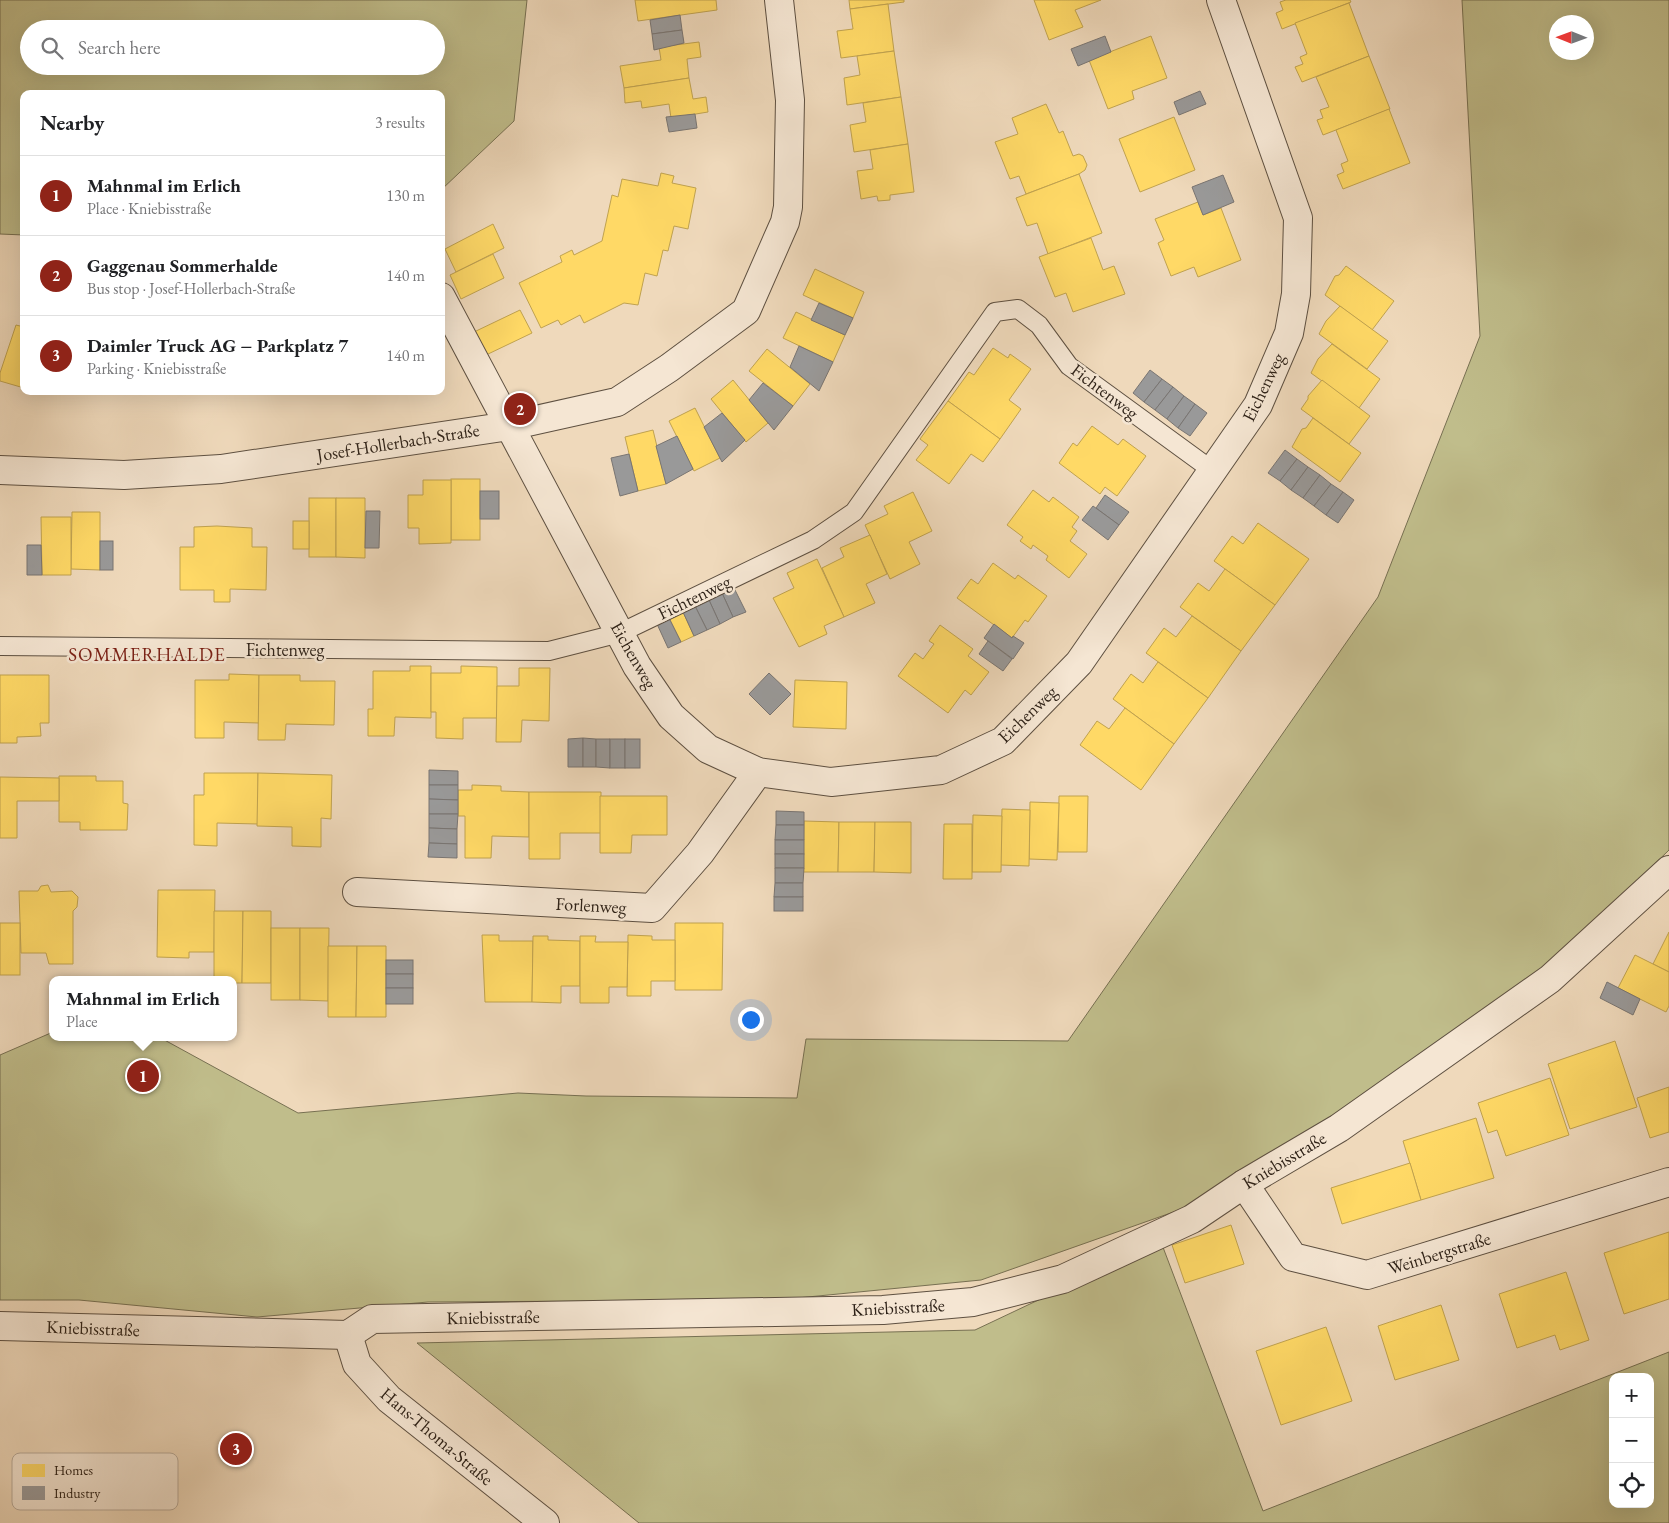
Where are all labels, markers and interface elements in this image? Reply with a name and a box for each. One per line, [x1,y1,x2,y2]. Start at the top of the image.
north arrow [1549,15,1594,60]
search box [20,20,445,75]
icon: search [38,34,66,62]
text: Search here [78,35,160,60]
text: Nearby [40,109,104,136]
text: 3 results [375,112,425,133]
text: Mahnmal im Erlich [87,173,241,198]
text: 1 [52,185,60,206]
text: 130 m [386,185,425,206]
text: Place · Kniebisstraße [87,198,211,219]
text: Gaggenau Sommerhalde [87,253,278,278]
text: 2 [52,265,60,286]
text: 140 m [386,265,425,286]
text: Bus stop · Josef-Hollerbach-Straße [87,278,295,299]
text: Daimler Truck AG − Parkplatz 7 [87,333,348,358]
text: 3 [52,345,60,366]
text: 140 m [386,345,425,366]
street label: Eichenweg [1236,349,1290,425]
text: Parking · Kniebisstraße [87,358,226,379]
street label: Fichtenweg [1067,358,1143,424]
pin: 2 [504,390,536,428]
street label: Josef-Hollerbach-Straße [313,418,481,467]
street label: Fichtenweg [654,569,735,625]
street label: Eichenweg [606,617,663,693]
street label: Fichtenweg [246,638,325,661]
district label: SOMMERHALDE [68,642,226,667]
street label: Eichenweg [992,680,1062,748]
street label: Forlenweg [555,892,627,918]
popup [49,976,237,1041]
text: Mahnmal im Erlich [66,986,220,1011]
your location [738,1007,764,1033]
text: Place [66,1011,98,1032]
pin: 1 [127,1057,159,1095]
street label: Kniebisstraße [1238,1126,1330,1194]
street label: Weinbergstraße [1385,1226,1493,1280]
street label: Kniebisstraße [851,1293,945,1321]
street label: Kniebisstraße [446,1305,540,1329]
street label: Kniebisstraße [46,1315,140,1341]
map controls [1609,1373,1654,1508]
button: + [1609,1373,1654,1418]
street label: Hans-Thoma-Straße [376,1382,498,1490]
button: − [1609,1418,1654,1463]
pin: 3 [220,1430,252,1468]
legend [12,1453,178,1510]
text: Homes [54,1461,94,1479]
button: locate [1609,1463,1654,1508]
text: Industry [54,1484,101,1502]

